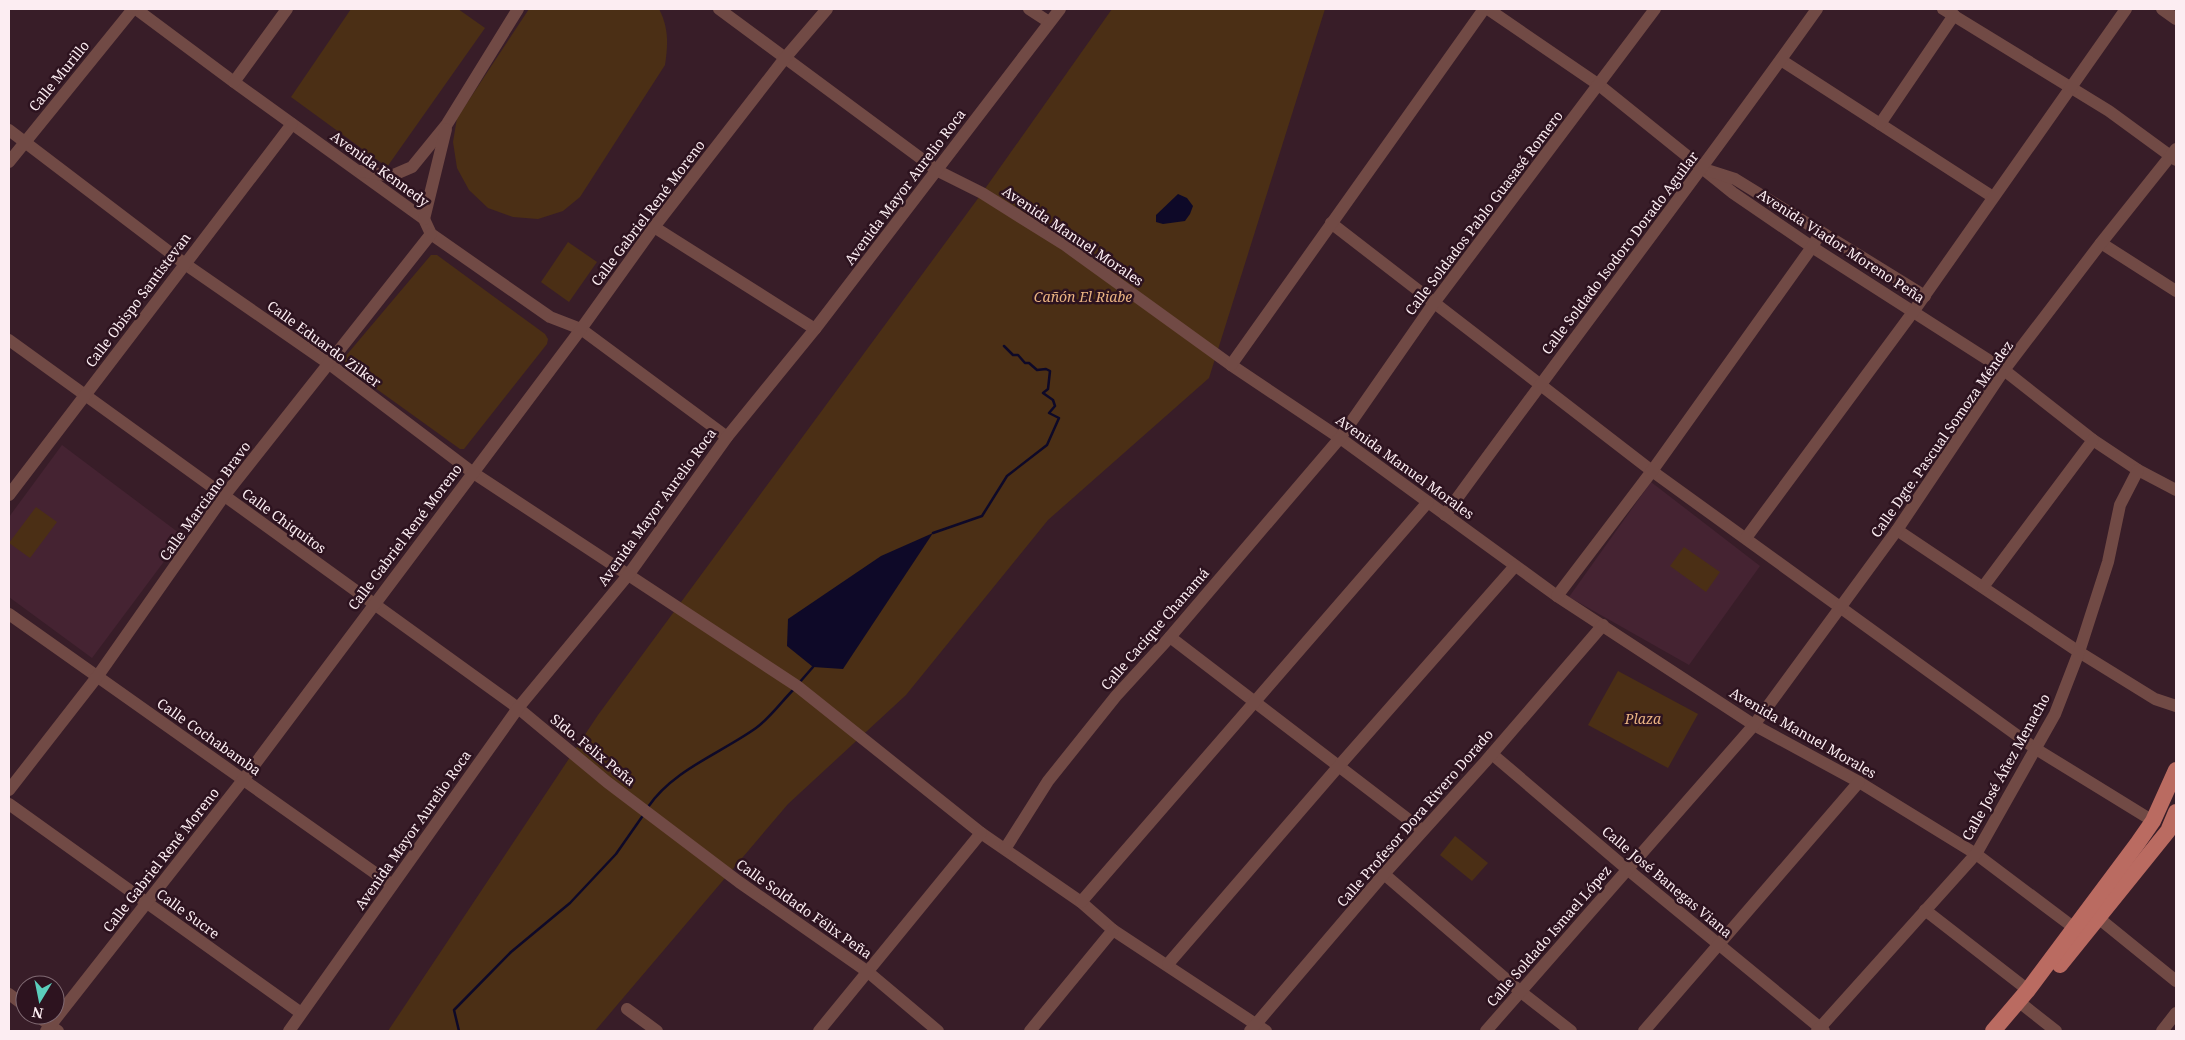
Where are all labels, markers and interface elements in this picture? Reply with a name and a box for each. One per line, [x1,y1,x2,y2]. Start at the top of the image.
street label: Calle Murillo [24,36,93,115]
street label: Avenida Mayor Aurelio Roca [840,105,970,268]
street label: Calle Soldados Pablo Guasasé Romero [1400,107,1567,319]
street label: Avenida Kennedy [327,126,433,211]
street label: Calle Gabriel René Moreno [586,136,709,290]
street label: Calle Soldado Isodoro Dorado Aguilar [1537,147,1703,358]
street label: Avenida Manuel Morales [999,181,1147,290]
street label: Avenida Viador Moreno Peña [1754,184,1929,307]
street label: Calle Obispo Santistevan [81,228,195,371]
park label: Cañón El Riabe [1034,287,1132,306]
street label: Calle Eduardo Zilker [264,296,385,392]
street label: Calle Dgte. Pascual Somoza Méndez [1866,336,2017,541]
street label: Avenida Manuel Morales [1332,410,1478,523]
street label: Avenida Mayor Aurelio Roca [593,424,720,589]
street label: Calle Marciano Bravo [155,437,254,564]
street label: Calle Gabriel René Moreno [343,460,466,614]
street label: Calle Chiquitos [238,484,330,558]
street label: Calle Cacique Chanamá [1096,563,1213,694]
street label: Avenida Manuel Morales [1727,683,1880,782]
street label: Calle José Áñez Menacho [1957,690,2054,844]
street label: Calle Cochabamba [154,694,265,780]
street label: Sldo. Felix Peña [547,709,640,790]
park label: Plaza [1624,709,1662,728]
street label: Calle Profesor Dora Rivero Dorado [1332,725,1497,911]
street label: Avenida Mayor Aurelio Roca [350,746,475,913]
street label: Calle Gabriel René Moreno [98,783,223,936]
street label: Calle José Banegas Viana [1598,821,1737,942]
street label: Calle Soldado Félix Peña [733,854,876,963]
street label: Calle Soldado Ismael López [1482,861,1615,1010]
street label: Calle Sucre [153,884,224,943]
north arrow [15,975,65,1025]
text: N [31,1003,45,1024]

